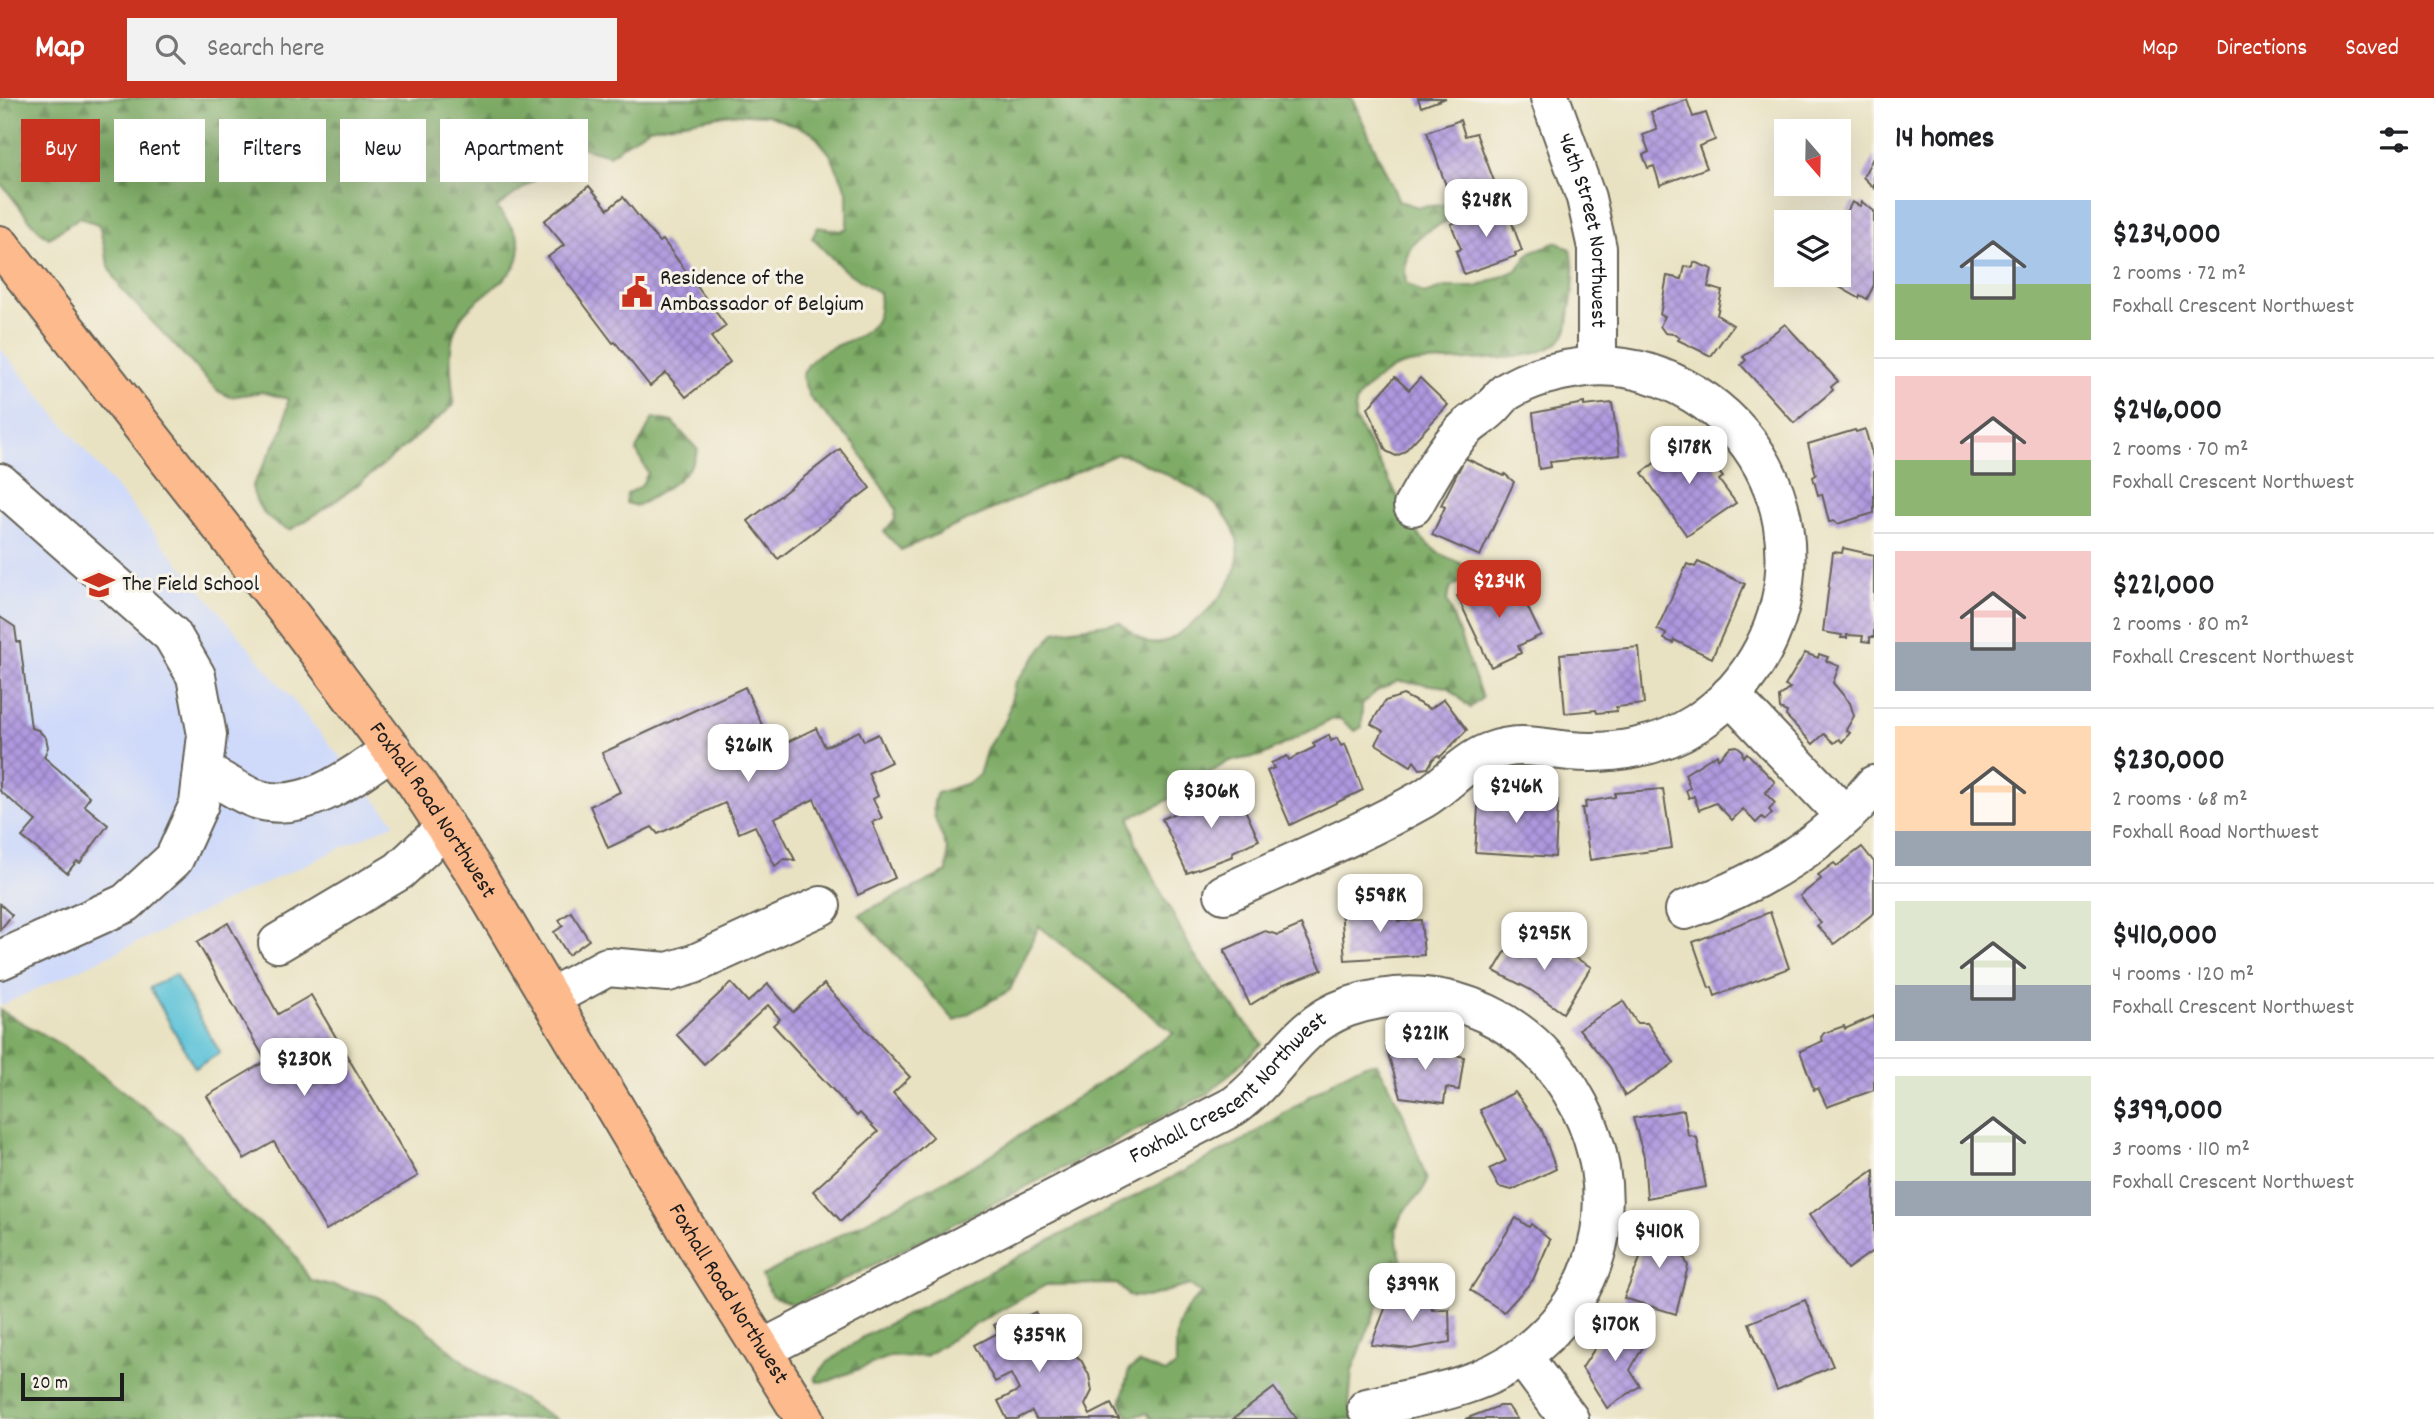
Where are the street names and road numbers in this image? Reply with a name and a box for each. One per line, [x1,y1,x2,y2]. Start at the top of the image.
street label: 46th Street Northwest [1548,129,1614,328]
street label: Foxhall Road Northwest [360,715,504,905]
street label: Foxhall Crescent Northwest [1124,1004,1334,1174]
street label: Foxhall Road Northwest [659,1198,796,1391]

